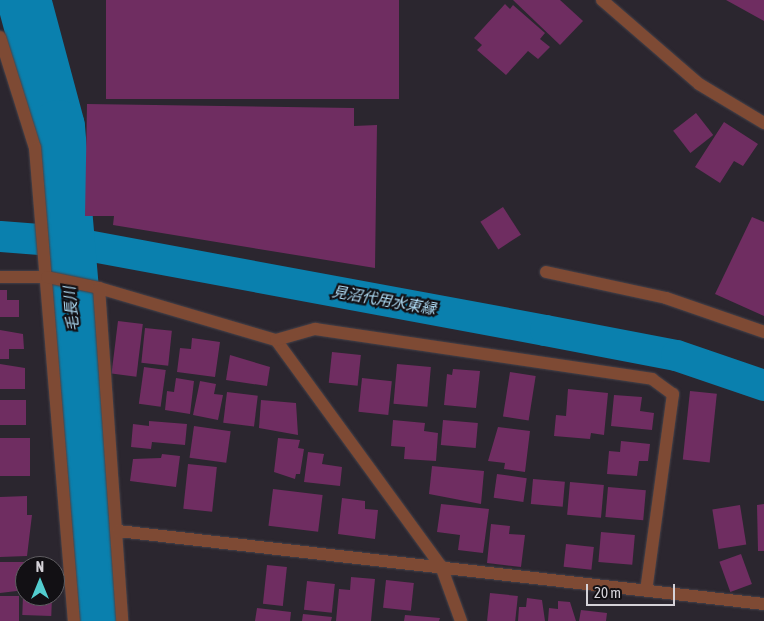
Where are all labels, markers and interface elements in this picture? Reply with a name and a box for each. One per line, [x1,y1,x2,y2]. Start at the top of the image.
water label: 見沼代用水東縁 [331,282,437,318]
water label: 毛長川 [60,286,82,332]
north arrow [15,556,65,606]
text: N [36,559,44,575]
scale bar [589,574,678,606]
text: 20 m [594,584,621,601]

